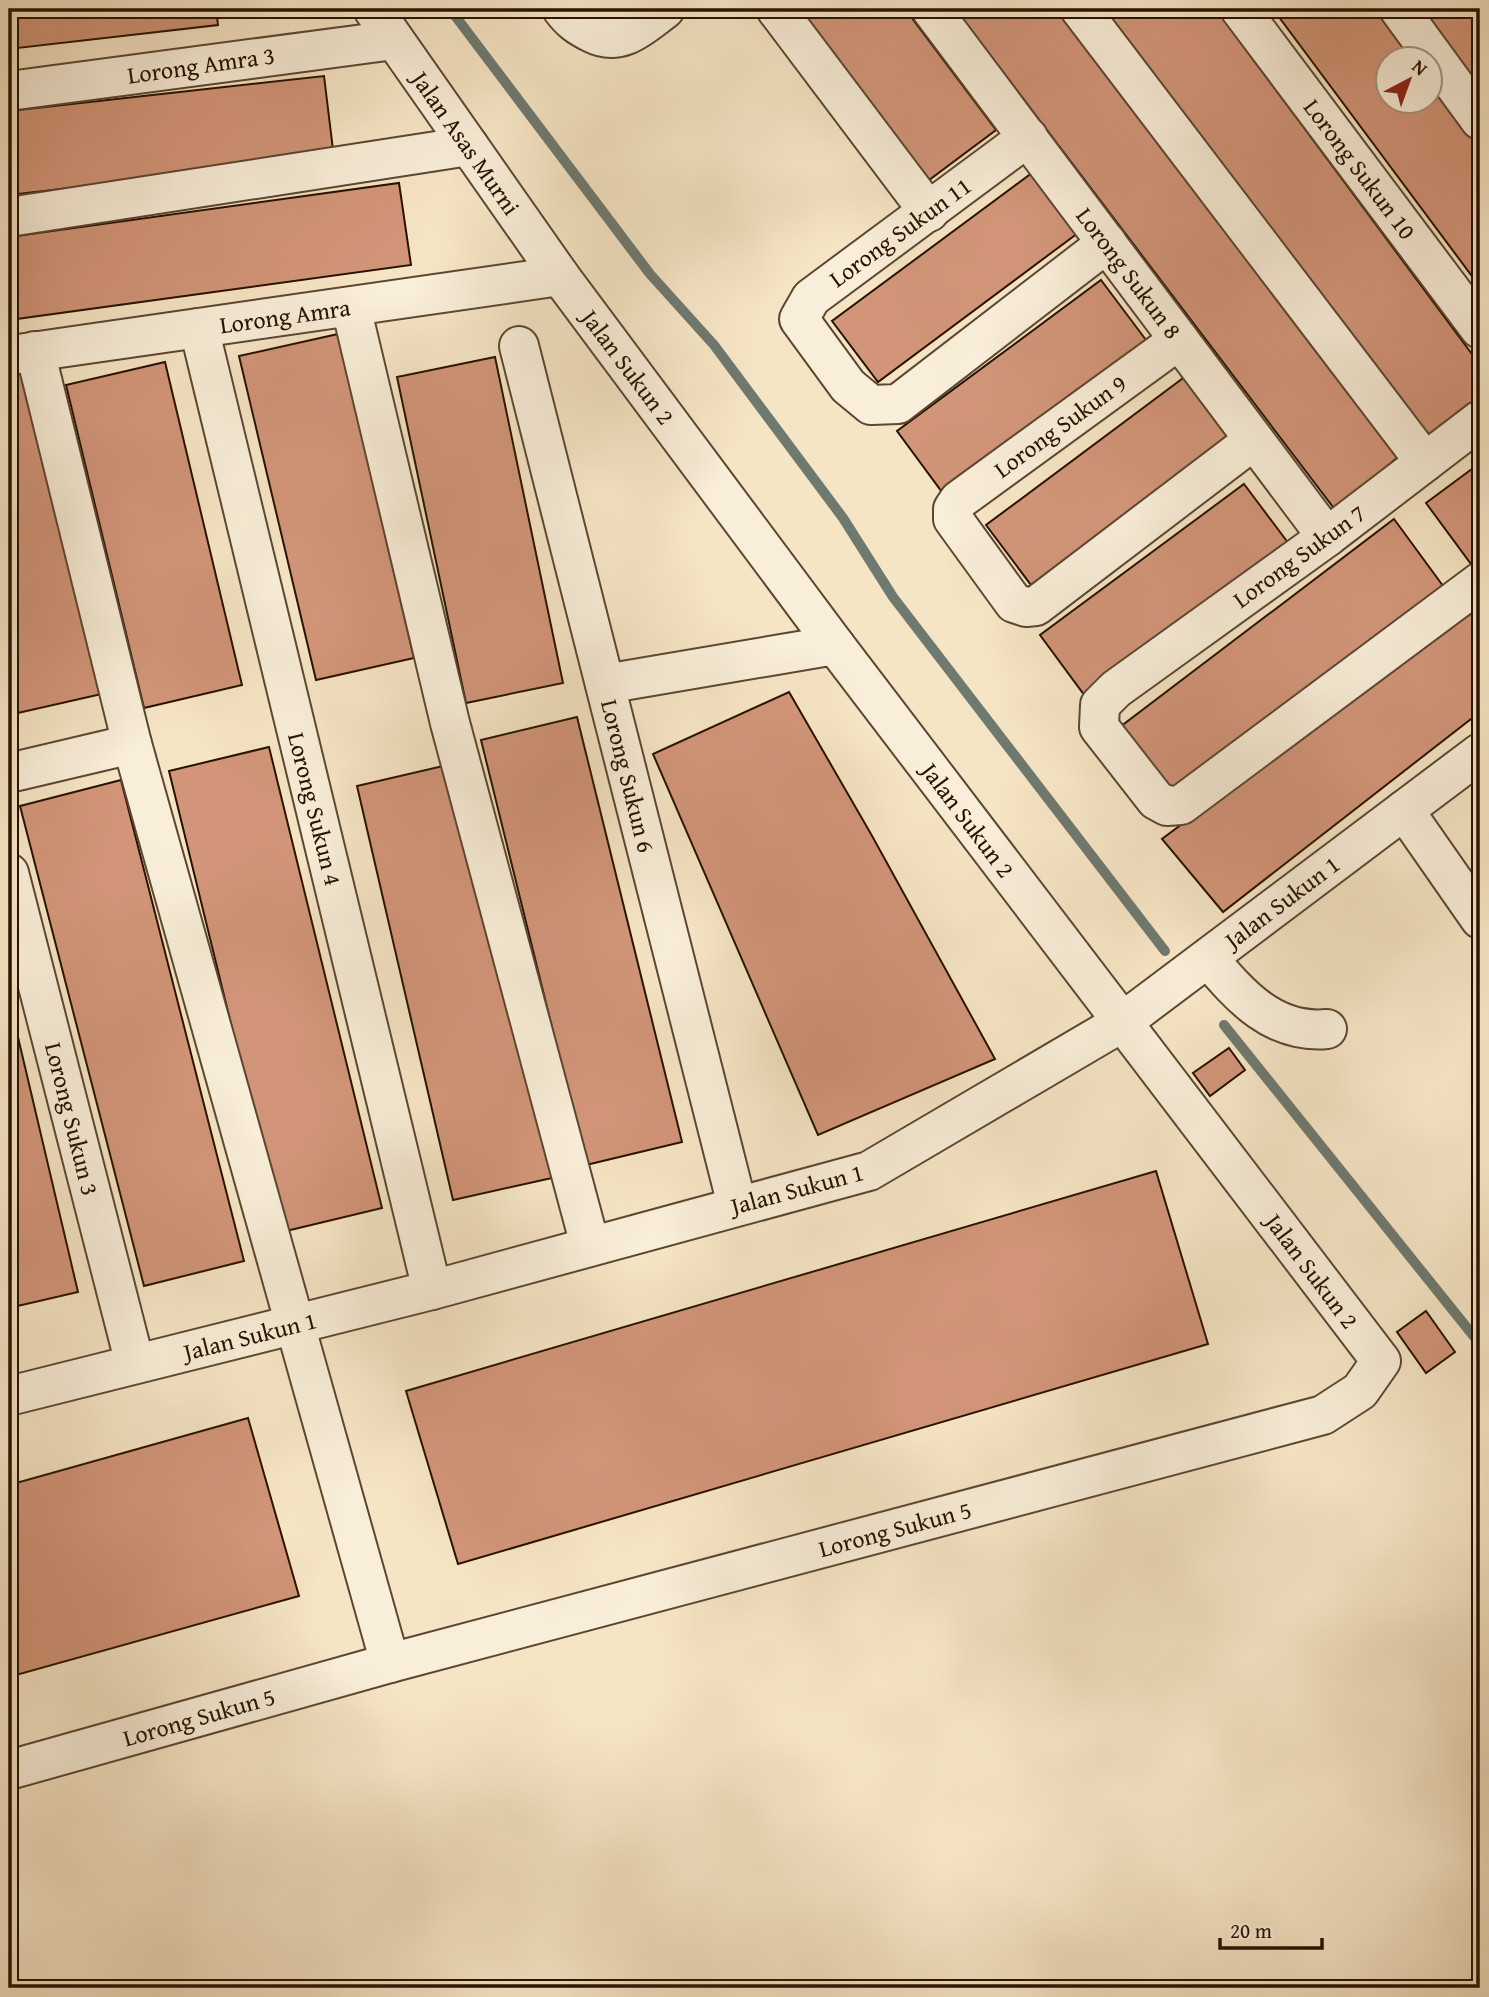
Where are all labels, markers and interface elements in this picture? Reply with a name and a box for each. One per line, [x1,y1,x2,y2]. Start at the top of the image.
street label: Lorong Amra 3 [125,37,277,93]
north arrow [1374,46,1444,116]
text: N [1406,52,1434,82]
street label: Jalan Asas Murni [402,61,529,222]
street label: Lorong Sukun 10 [1295,91,1425,247]
street label: Lorong Sukun 11 [822,168,978,296]
street label: Lorong Sukun 8 [1068,200,1190,346]
street label: Lorong Amra [217,289,353,342]
street label: Jalan Sukun 2 [571,300,683,432]
street label: Lorong Sukun 9 [986,366,1134,486]
street label: Lorong Sukun 7 [1225,496,1373,616]
street label: Lorong Sukun 6 [592,696,664,856]
street label: Lorong Sukun 4 [279,729,351,889]
street label: Jalan Sukun 2 [911,753,1023,885]
street label: Jalan Sukun 1 [1215,847,1347,959]
street label: Lorong Sukun 3 [36,1039,108,1199]
street label: Jalan Sukun 1 [724,1155,867,1224]
street label: Jalan Sukun 2 [1255,1204,1367,1336]
street label: Jalan Sukun 1 [177,1303,320,1370]
street label: Lorong Sukun 5 [815,1492,975,1566]
street label: Lorong Sukun 5 [119,1679,279,1755]
scale bar [1220,1906,1321,1950]
text: 20 m [1230,1915,1272,1946]

